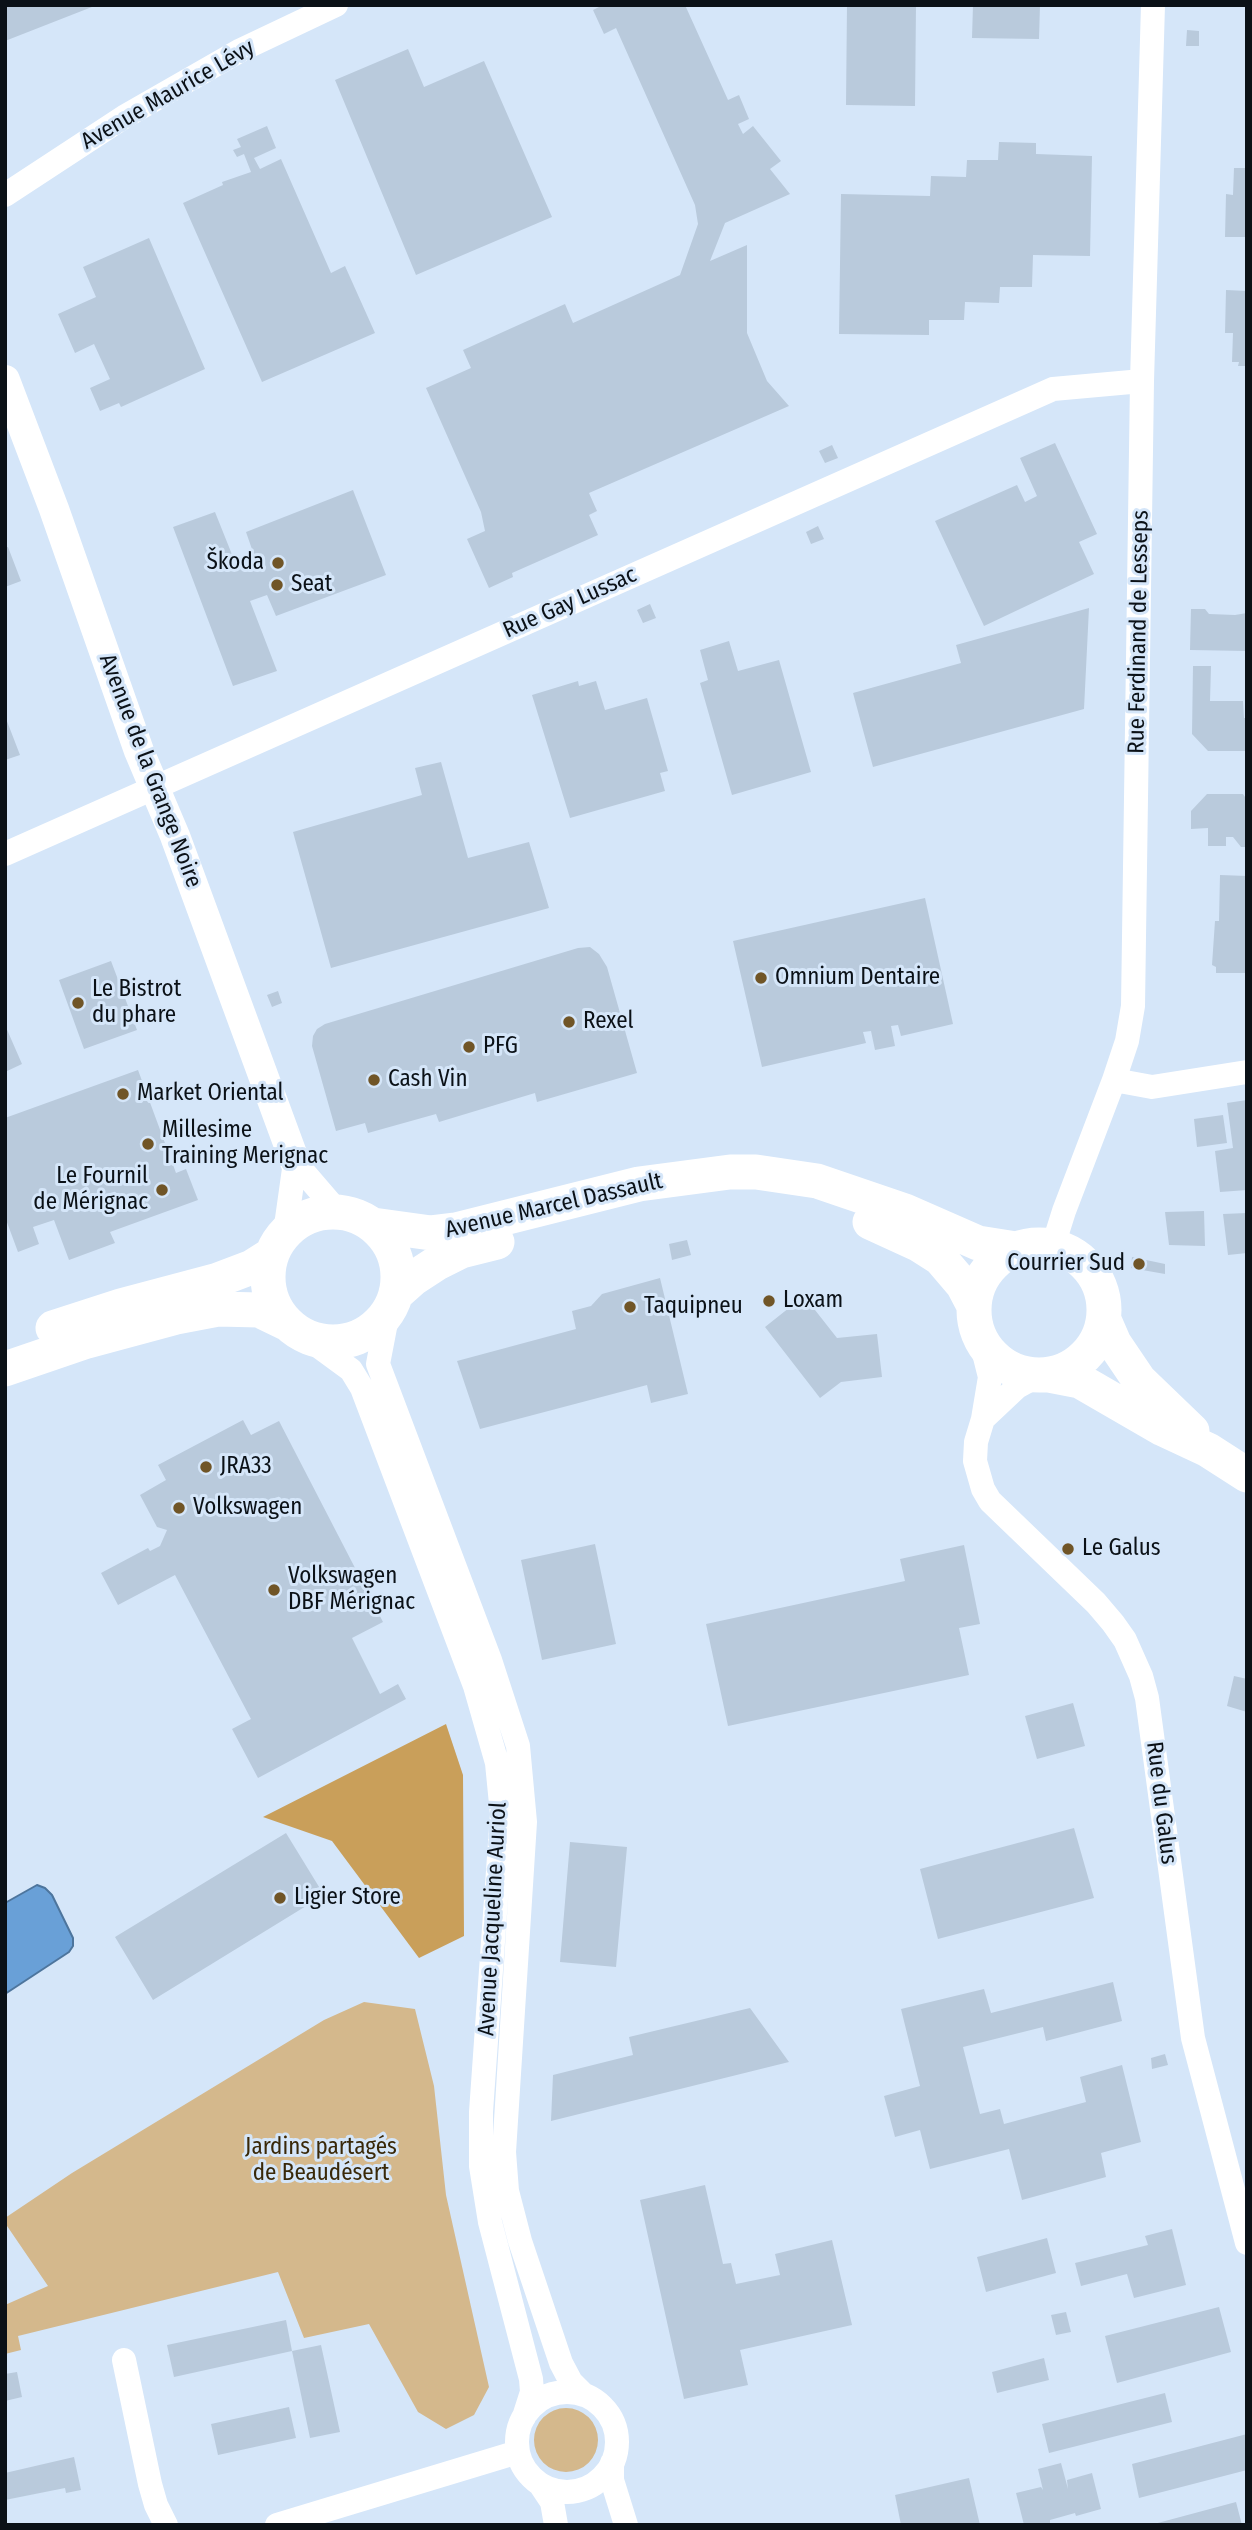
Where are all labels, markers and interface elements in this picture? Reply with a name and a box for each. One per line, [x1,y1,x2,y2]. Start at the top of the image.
street label: Avenue Maurice Lévy [76,34,260,156]
street label: Rue Ferdinand de Lesseps [1123,510,1155,754]
place label: Škoda [206,549,264,577]
marker: Škoda [270,555,286,571]
street label: Rue Gay Lussac [499,561,641,645]
place label: Seat [291,571,332,599]
marker: Seat [269,577,285,593]
street label: Avenue de la Grange Noire [93,650,207,892]
place label: Omnium Dentaire [775,964,940,992]
marker: Omnium Dentaire [753,970,769,986]
place label: Le Bistrot du phare [92,976,181,1030]
marker: Le Bistrot du phare [70,995,86,1011]
place label: Rexel [583,1008,634,1036]
marker: Rexel [561,1014,577,1030]
place label: PFG [483,1033,518,1061]
marker: PFG [461,1039,477,1055]
place label: Cash Vin [388,1066,468,1094]
marker: Cash Vin [366,1072,382,1088]
place label: Market Oriental [137,1080,284,1108]
marker: Market Oriental [115,1086,131,1102]
place label: Millesime Training Merignac [162,1117,328,1171]
marker: Millesime Training Merignac [140,1136,156,1152]
place label: Le Fournil de Mérignac [33,1163,148,1217]
street label: Avenue Marcel Dassault [443,1168,665,1244]
marker: Le Fournil de Mérignac [154,1182,170,1198]
place label: Courrier Sud [1007,1250,1125,1278]
marker: Courrier Sud [1131,1256,1147,1272]
place label: Loxam [783,1287,843,1315]
place label: Taquipneu [644,1293,743,1321]
marker: Loxam [761,1293,777,1309]
marker: Taquipneu [622,1299,638,1315]
place label: JRA33 [220,1453,272,1481]
marker: JRA33 [198,1459,214,1475]
place label: Volkswagen [193,1494,302,1522]
marker: Volkswagen [171,1500,187,1516]
place label: Le Galus [1082,1535,1161,1563]
marker: Le Galus [1060,1541,1076,1557]
place label: Volkswagen DBF Mérignac [288,1563,415,1617]
marker: Volkswagen DBF Mérignac [266,1582,282,1598]
street label: Rue du Galus [1140,1740,1182,1866]
street label: Avenue Jacqueline Auriol [473,1801,513,2037]
place label: Ligier Store [294,1884,401,1912]
marker: Ligier Store [272,1890,288,1906]
park label: Jardins partagés de Beaudésert [245,2134,397,2188]

